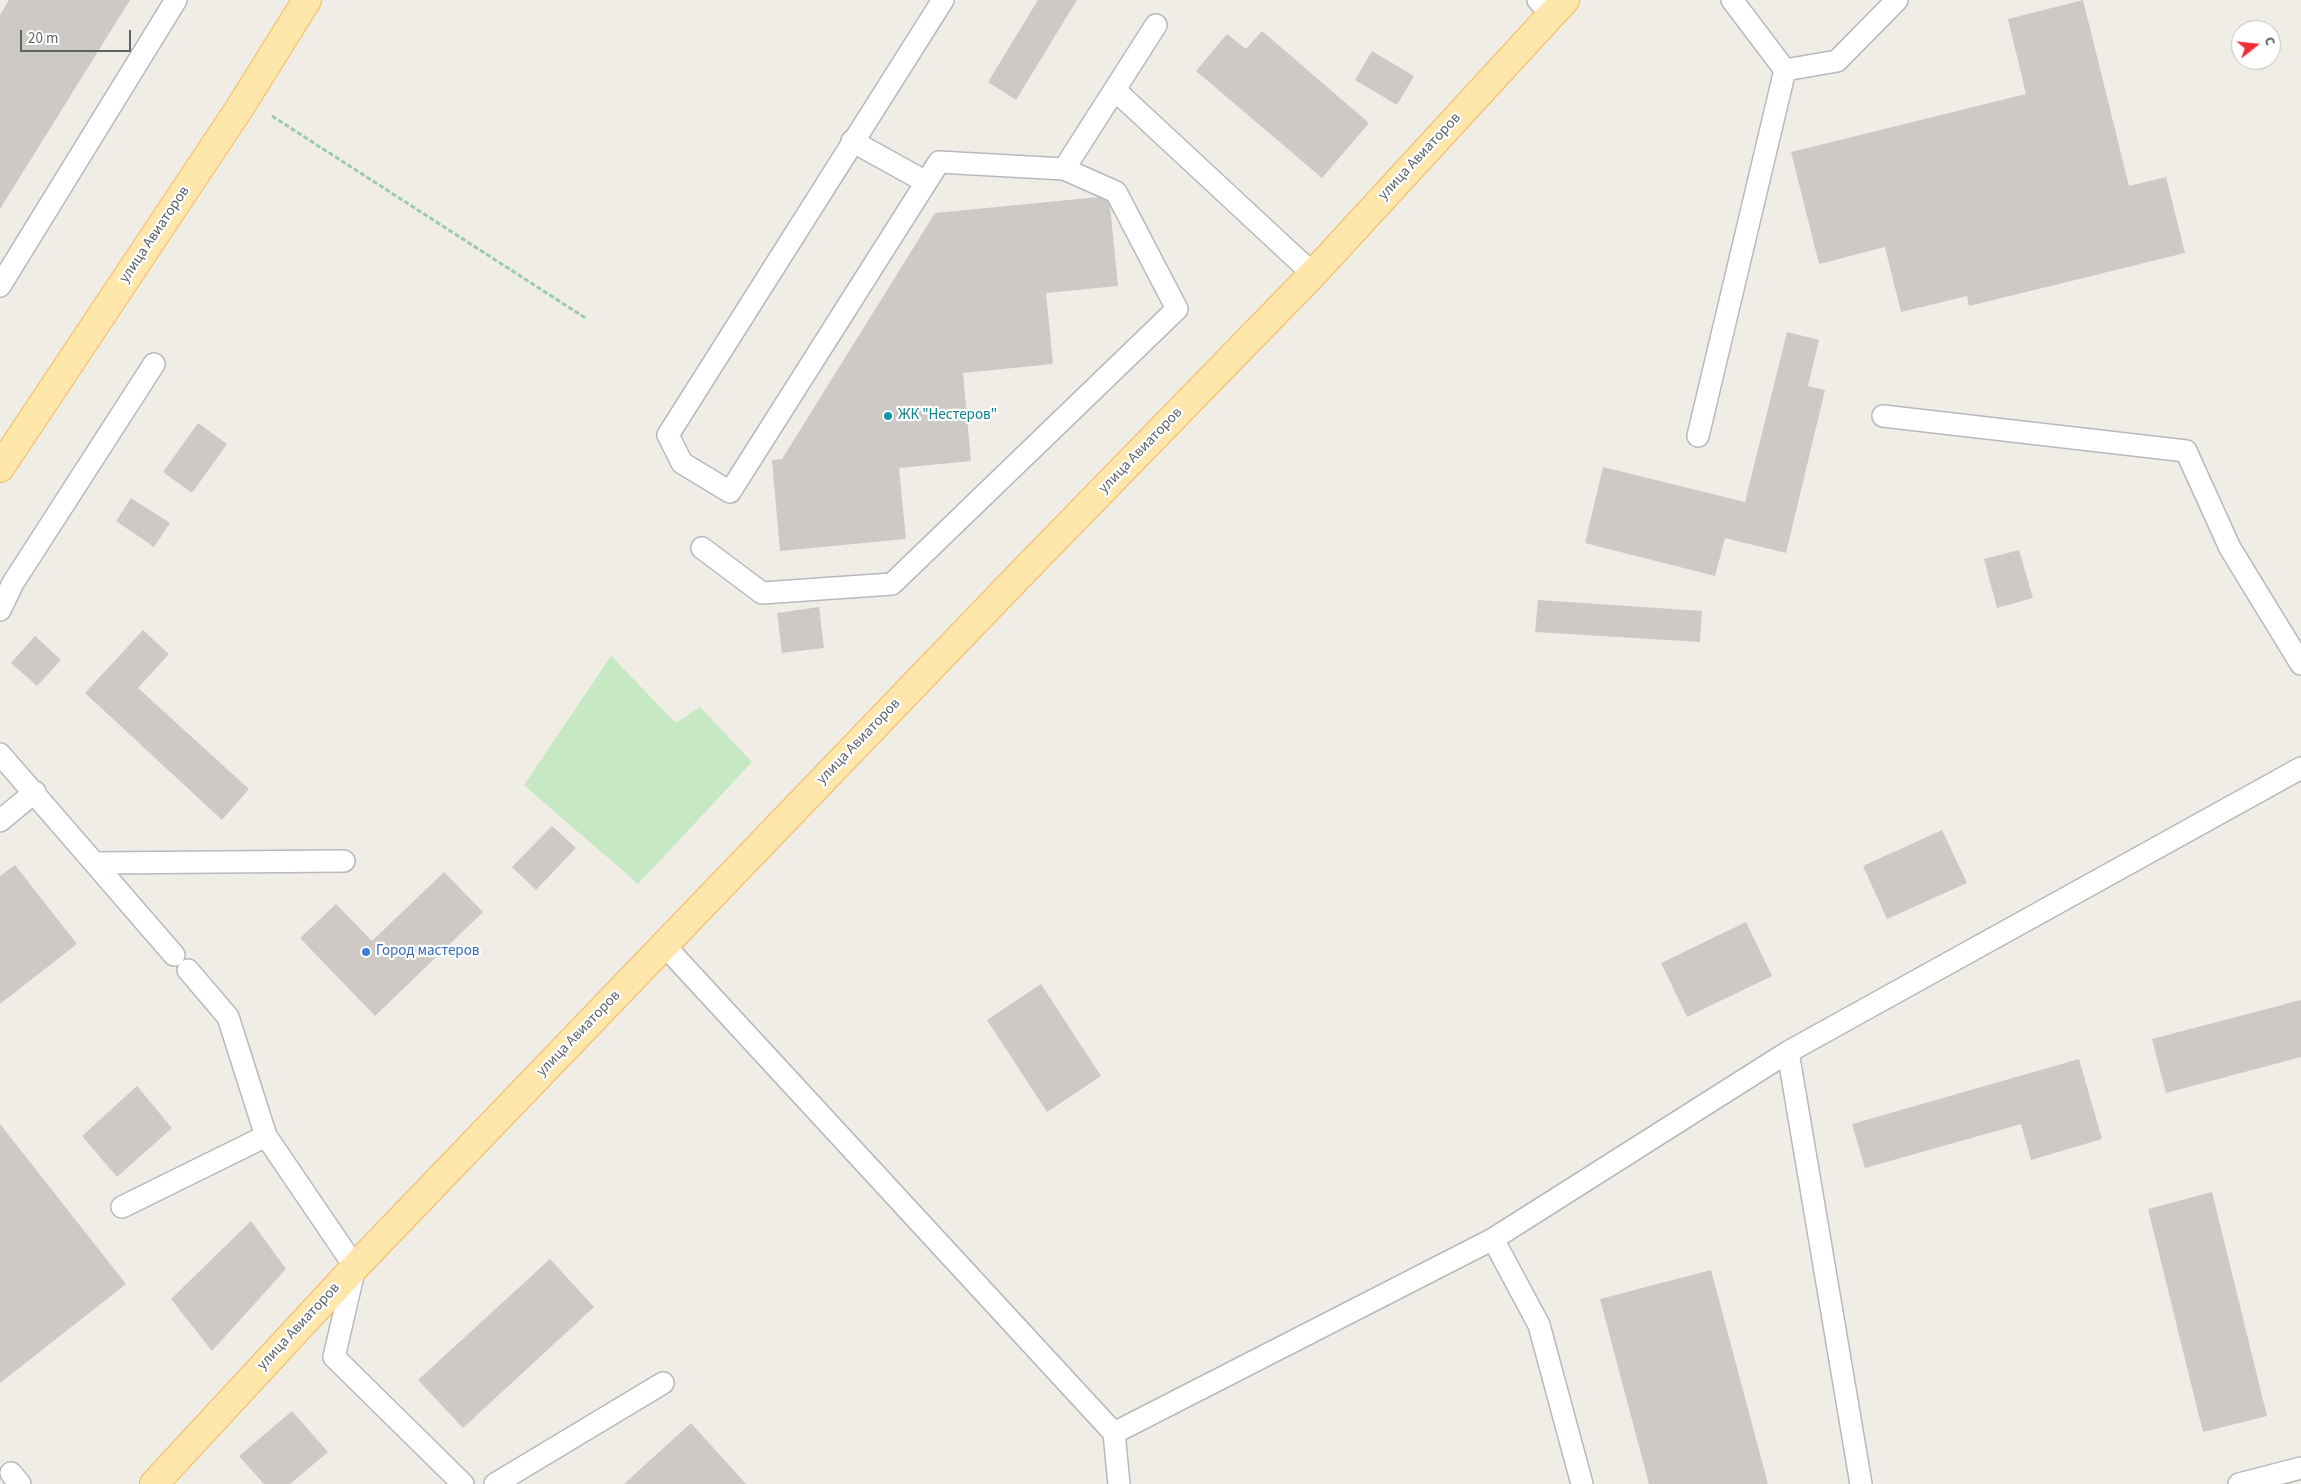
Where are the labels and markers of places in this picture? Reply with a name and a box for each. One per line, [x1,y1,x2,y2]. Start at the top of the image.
place label: ЖК "Нестеров" [898,407,997,425]
marker: ЖК "Нестеров" [882,410,894,422]
place label: Город мастеров [376,943,479,961]
marker: Город мастеров [360,946,372,958]

